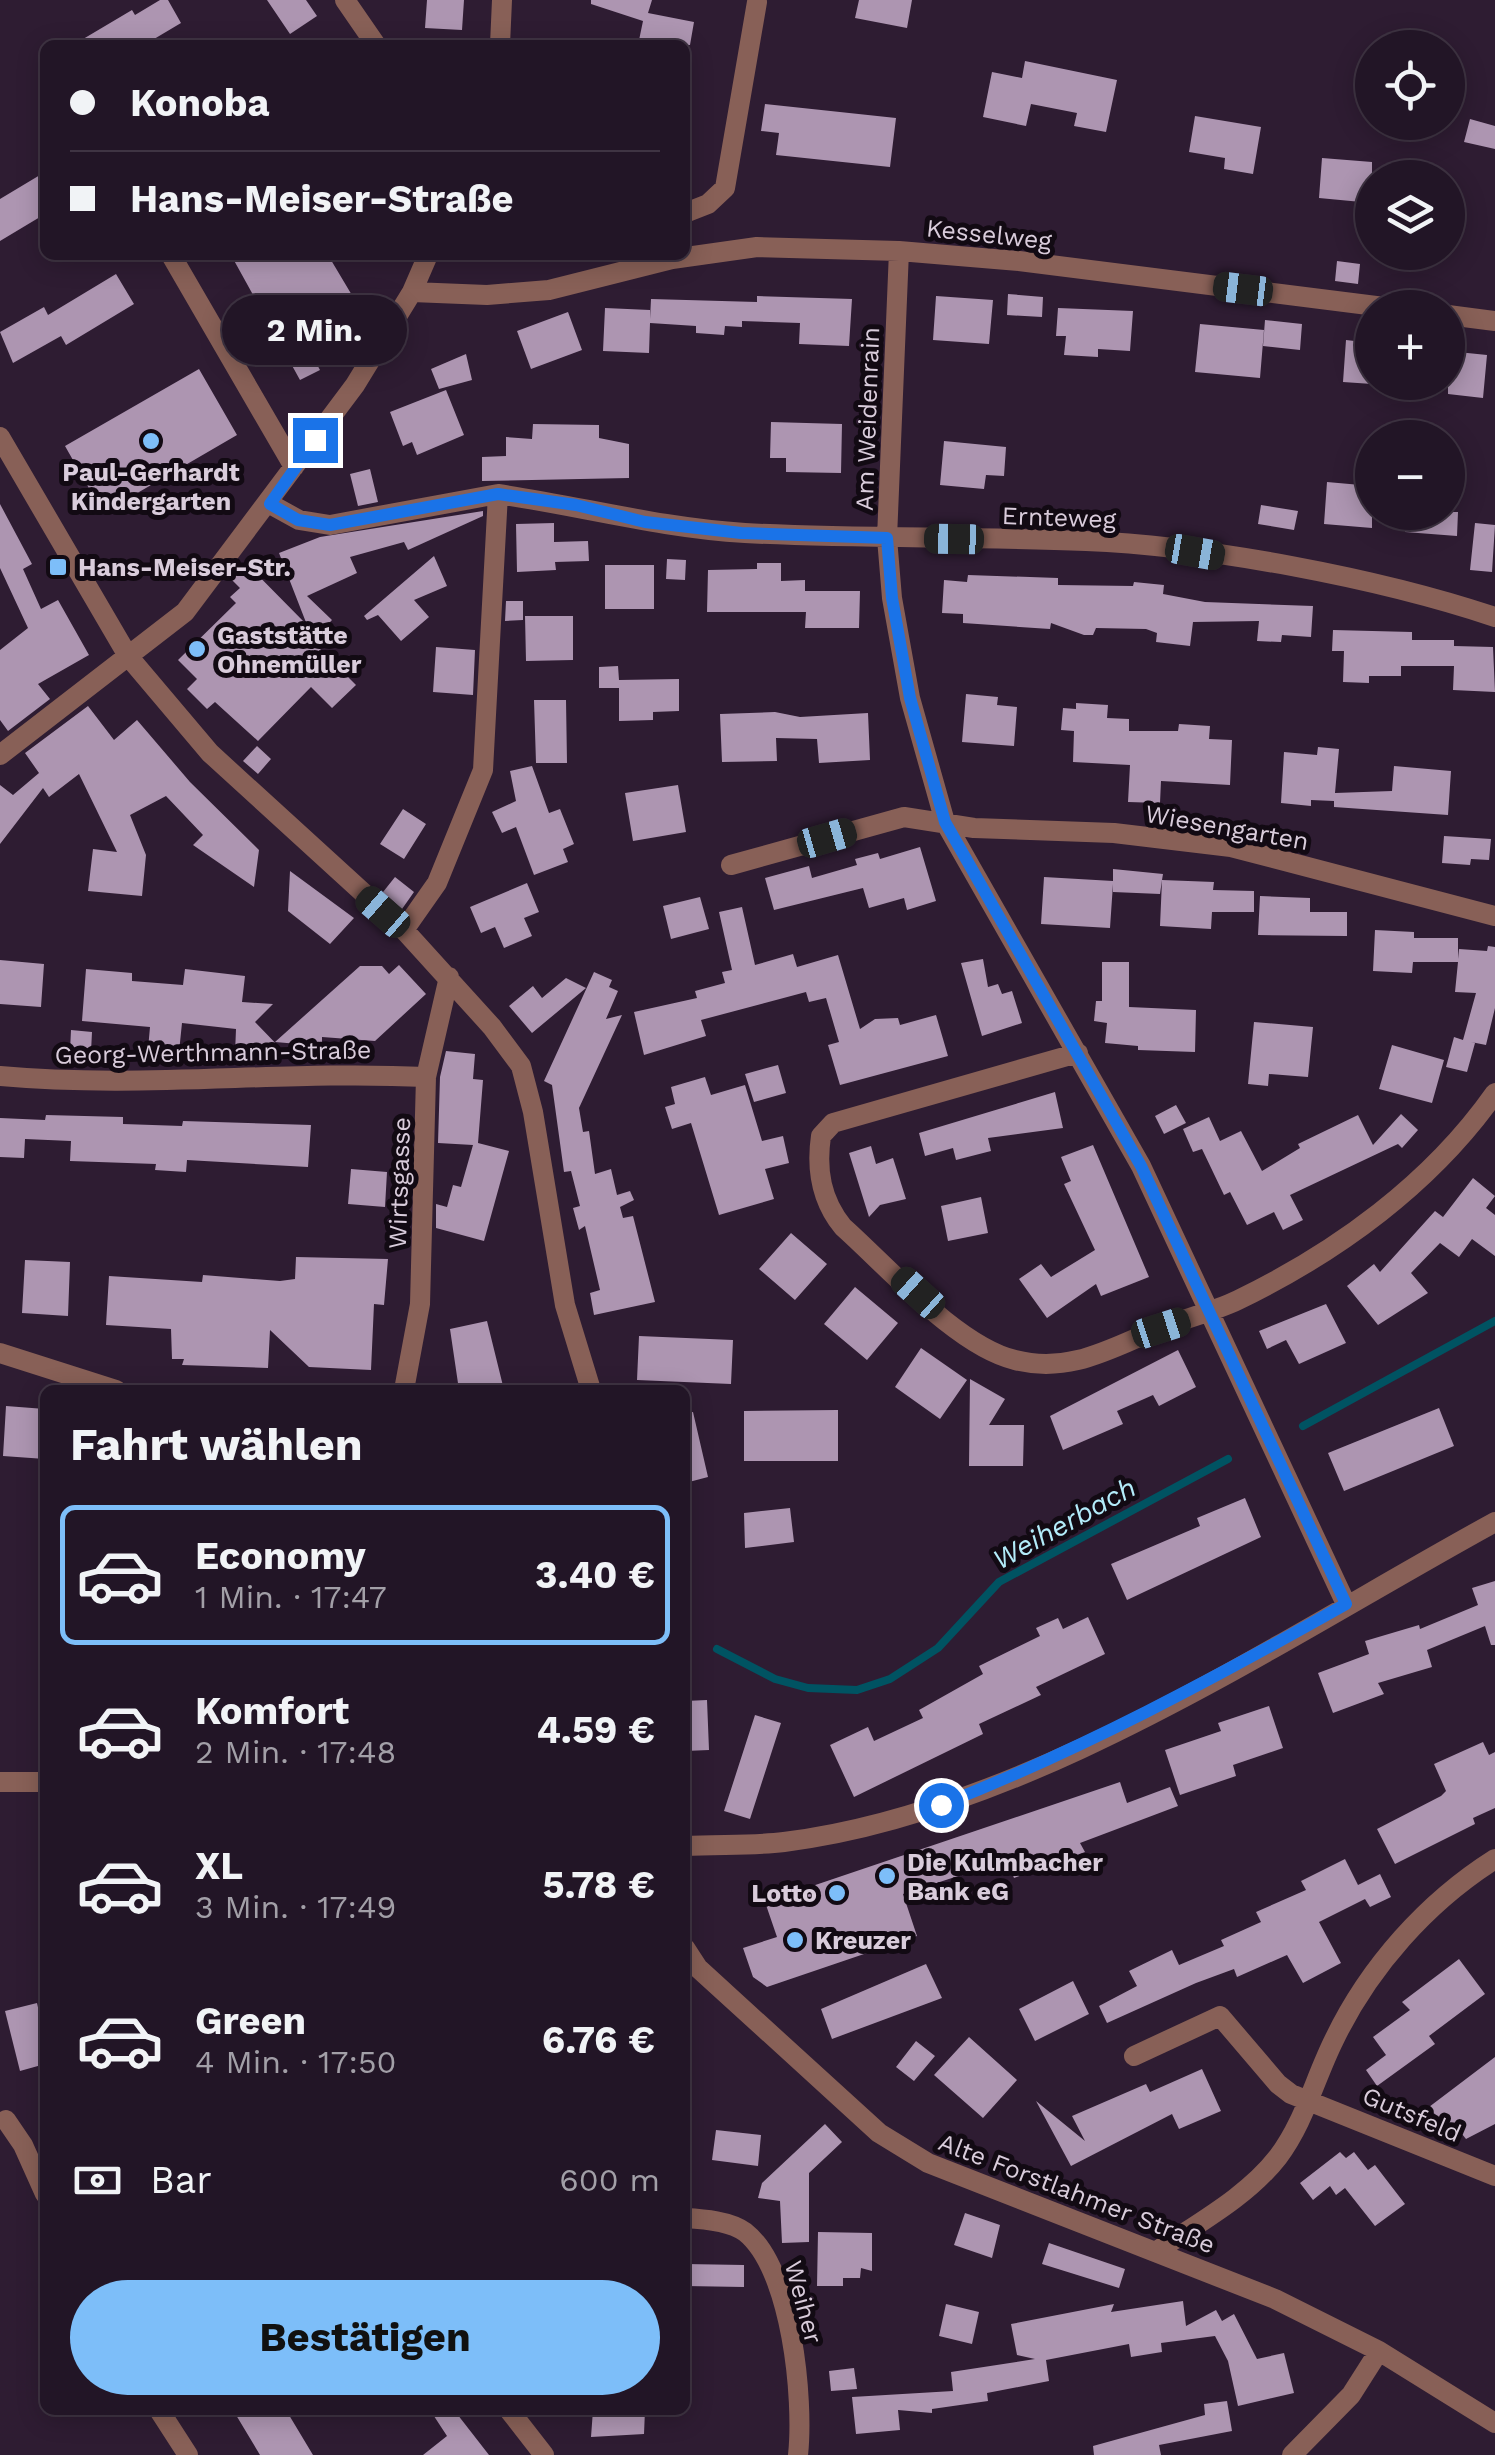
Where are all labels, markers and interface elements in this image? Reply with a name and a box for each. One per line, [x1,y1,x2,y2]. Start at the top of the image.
map controls [1355,30,1465,530]
button: locate [1355,30,1465,140]
text: Konoba [130,81,270,125]
button: layers [1355,160,1465,270]
text: Hans-Meiser-Straße [130,177,513,221]
street label: Kesselweg [925,213,1054,256]
car [1211,270,1275,308]
button: + [1355,290,1465,400]
callout: 2 Min. [222,295,408,365]
text: 2 Min. [267,311,362,349]
street label: Am Weidenrain [850,326,885,512]
route end [293,418,338,463]
button: − [1355,420,1465,530]
marker: Paul-Gerhardt Kindergarten [140,430,162,452]
place label: Paul-Gerhardt Kindergarten [62,458,240,516]
street label: Ernteweg [1001,501,1117,534]
car [924,523,984,555]
car [1163,532,1227,572]
place label: Hans-Meiser-Str. [78,553,291,582]
marker: Hans-Meiser-Str. [47,556,69,578]
place label: Gaststätte Ohnemüller [217,621,362,679]
marker: Gaststätte Ohnemüller [186,638,208,660]
street label: Wiesengarten [1143,799,1311,856]
car [794,815,860,861]
car [351,881,415,943]
street label: Georg-Werthmann-Straße [54,1035,372,1070]
street label: Wirtsgasse [383,1117,416,1249]
car [886,1262,950,1324]
car [1128,1304,1194,1352]
text: Fahrt wählen [70,1418,363,1471]
water label: Weiherbach [987,1471,1142,1576]
icon: car [75,1530,165,1620]
text: Economy [195,1534,366,1578]
text: 3.40 € [535,1553,655,1597]
text: 1 Min. · 17:47 [195,1578,387,1616]
icon: car [75,1685,165,1775]
text: Komfort [195,1689,349,1733]
text: 4.59 € [536,1708,655,1752]
text: 2 Min. · 17:48 [195,1733,396,1771]
route start [919,1783,964,1828]
icon: car [75,1840,165,1930]
text: XL [195,1844,243,1888]
place label: Die Kulmbacher Bank eG [907,1848,1103,1906]
text: 5.78 € [542,1863,655,1907]
marker: Die Kulmbacher Bank eG [876,1865,898,1887]
place label: Lotto [751,1879,817,1908]
marker: Lotto [826,1882,848,1904]
text: 3 Min. · 17:49 [195,1888,396,1926]
place label: Kreuzer [815,1926,911,1955]
marker: Kreuzer [784,1929,806,1951]
icon: car [75,1995,165,2085]
text: Green [195,1999,306,2043]
text: 6.76 € [542,2018,655,2062]
text: 4 Min. · 17:50 [195,2043,396,2081]
street label: Gutsfeld [1358,2081,1466,2148]
street label: Alte Forstlahmer Straße [935,2127,1219,2260]
icon: cash [70,2153,125,2208]
text: Bar [150,2158,212,2202]
text: 600 m [559,2161,660,2199]
street label: Weiher [779,2258,828,2347]
button: Bestätigen [70,2280,660,2395]

